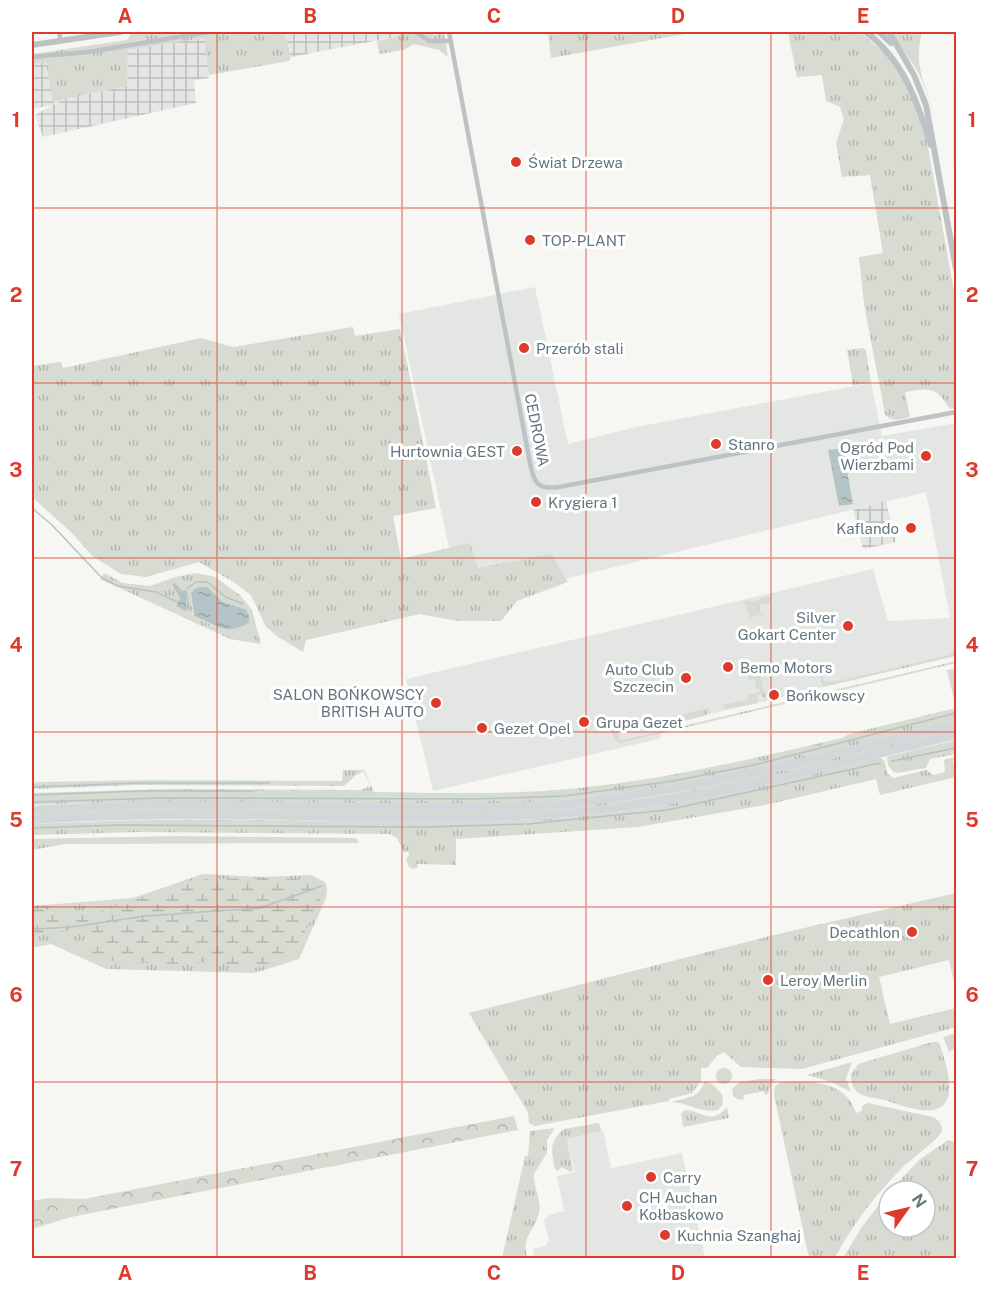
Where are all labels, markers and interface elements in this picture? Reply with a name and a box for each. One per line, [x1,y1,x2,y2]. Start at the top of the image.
text: A [118,4,132,28]
text: B [303,4,317,28]
text: C [487,4,501,28]
text: D [671,4,685,28]
text: E [857,4,869,28]
text: 1 [12,108,20,132]
text: 1 [968,108,976,132]
place label: Świat Drzewa [528,153,623,171]
marker: Świat Drzewa [509,155,523,169]
place label: TOP-PLANT [542,232,626,249]
marker: TOP-PLANT [523,233,537,247]
text: 2 [10,283,22,307]
text: 2 [966,283,978,307]
place label: Przerób stali [536,340,624,357]
marker: Przerób stali [517,341,531,355]
street label: CEDROWA [522,392,552,468]
place label: Stanro [728,436,775,453]
marker: Stanro [709,437,723,451]
place label: Ogród Pod Wierzbami [840,439,914,473]
place label: Hurtownia GEST [390,443,505,460]
marker: Hurtownia GEST [510,444,524,458]
marker: Ogród Pod Wierzbami [919,449,933,463]
text: 3 [9,458,23,482]
text: 3 [965,458,979,482]
place label: Krygiera 1 [548,494,617,511]
marker: Krygiera 1 [529,495,543,509]
place label: Kaflando [836,520,899,537]
marker: Kaflando [904,521,918,535]
place label: Silver Gokart Center [738,609,836,643]
marker: Silver Gokart Center [841,619,855,633]
text: 4 [9,633,23,657]
text: 4 [965,633,979,657]
place label: Bemo Motors [740,659,832,676]
marker: Bemo Motors [721,660,735,674]
place label: Auto Club Szczecin [605,661,674,695]
marker: Auto Club Szczecin [679,671,693,685]
place label: SALON BOŃKOWSCY BRITISH AUTO [273,686,424,720]
place label: Bońkowscy [786,687,865,704]
marker: Bońkowscy [767,688,781,702]
marker: SALON BOŃKOWSCY BRITISH AUTO [429,696,443,710]
place label: Grupa Gezet [596,714,683,731]
marker: Grupa Gezet [577,715,591,729]
place label: Gezet Opel [494,720,571,737]
marker: Gezet Opel [475,721,489,735]
text: 5 [9,808,23,832]
text: 5 [965,808,979,832]
place label: Decathlon [829,924,900,941]
marker: Decathlon [905,925,919,939]
place label: Leroy Merlin [780,972,867,989]
marker: Leroy Merlin [761,973,775,987]
text: 6 [9,983,23,1007]
text: 6 [965,983,979,1007]
text: 7 [10,1157,22,1181]
text: 7 [966,1157,978,1181]
place label: Carry [663,1169,701,1186]
marker: Carry [644,1170,658,1184]
north arrow [877,1179,937,1239]
place label: CH Auchan Kołbaskowo [639,1189,724,1223]
text: N [908,1190,930,1211]
marker: CH Auchan Kołbaskowo [620,1199,634,1213]
place label: Kuchnia Szanghaj [677,1227,801,1244]
marker: Kuchnia Szanghaj [658,1228,672,1242]
text: A [118,1261,132,1285]
text: B [303,1261,317,1285]
text: C [487,1261,501,1285]
text: D [671,1261,685,1285]
text: E [857,1261,869,1285]

